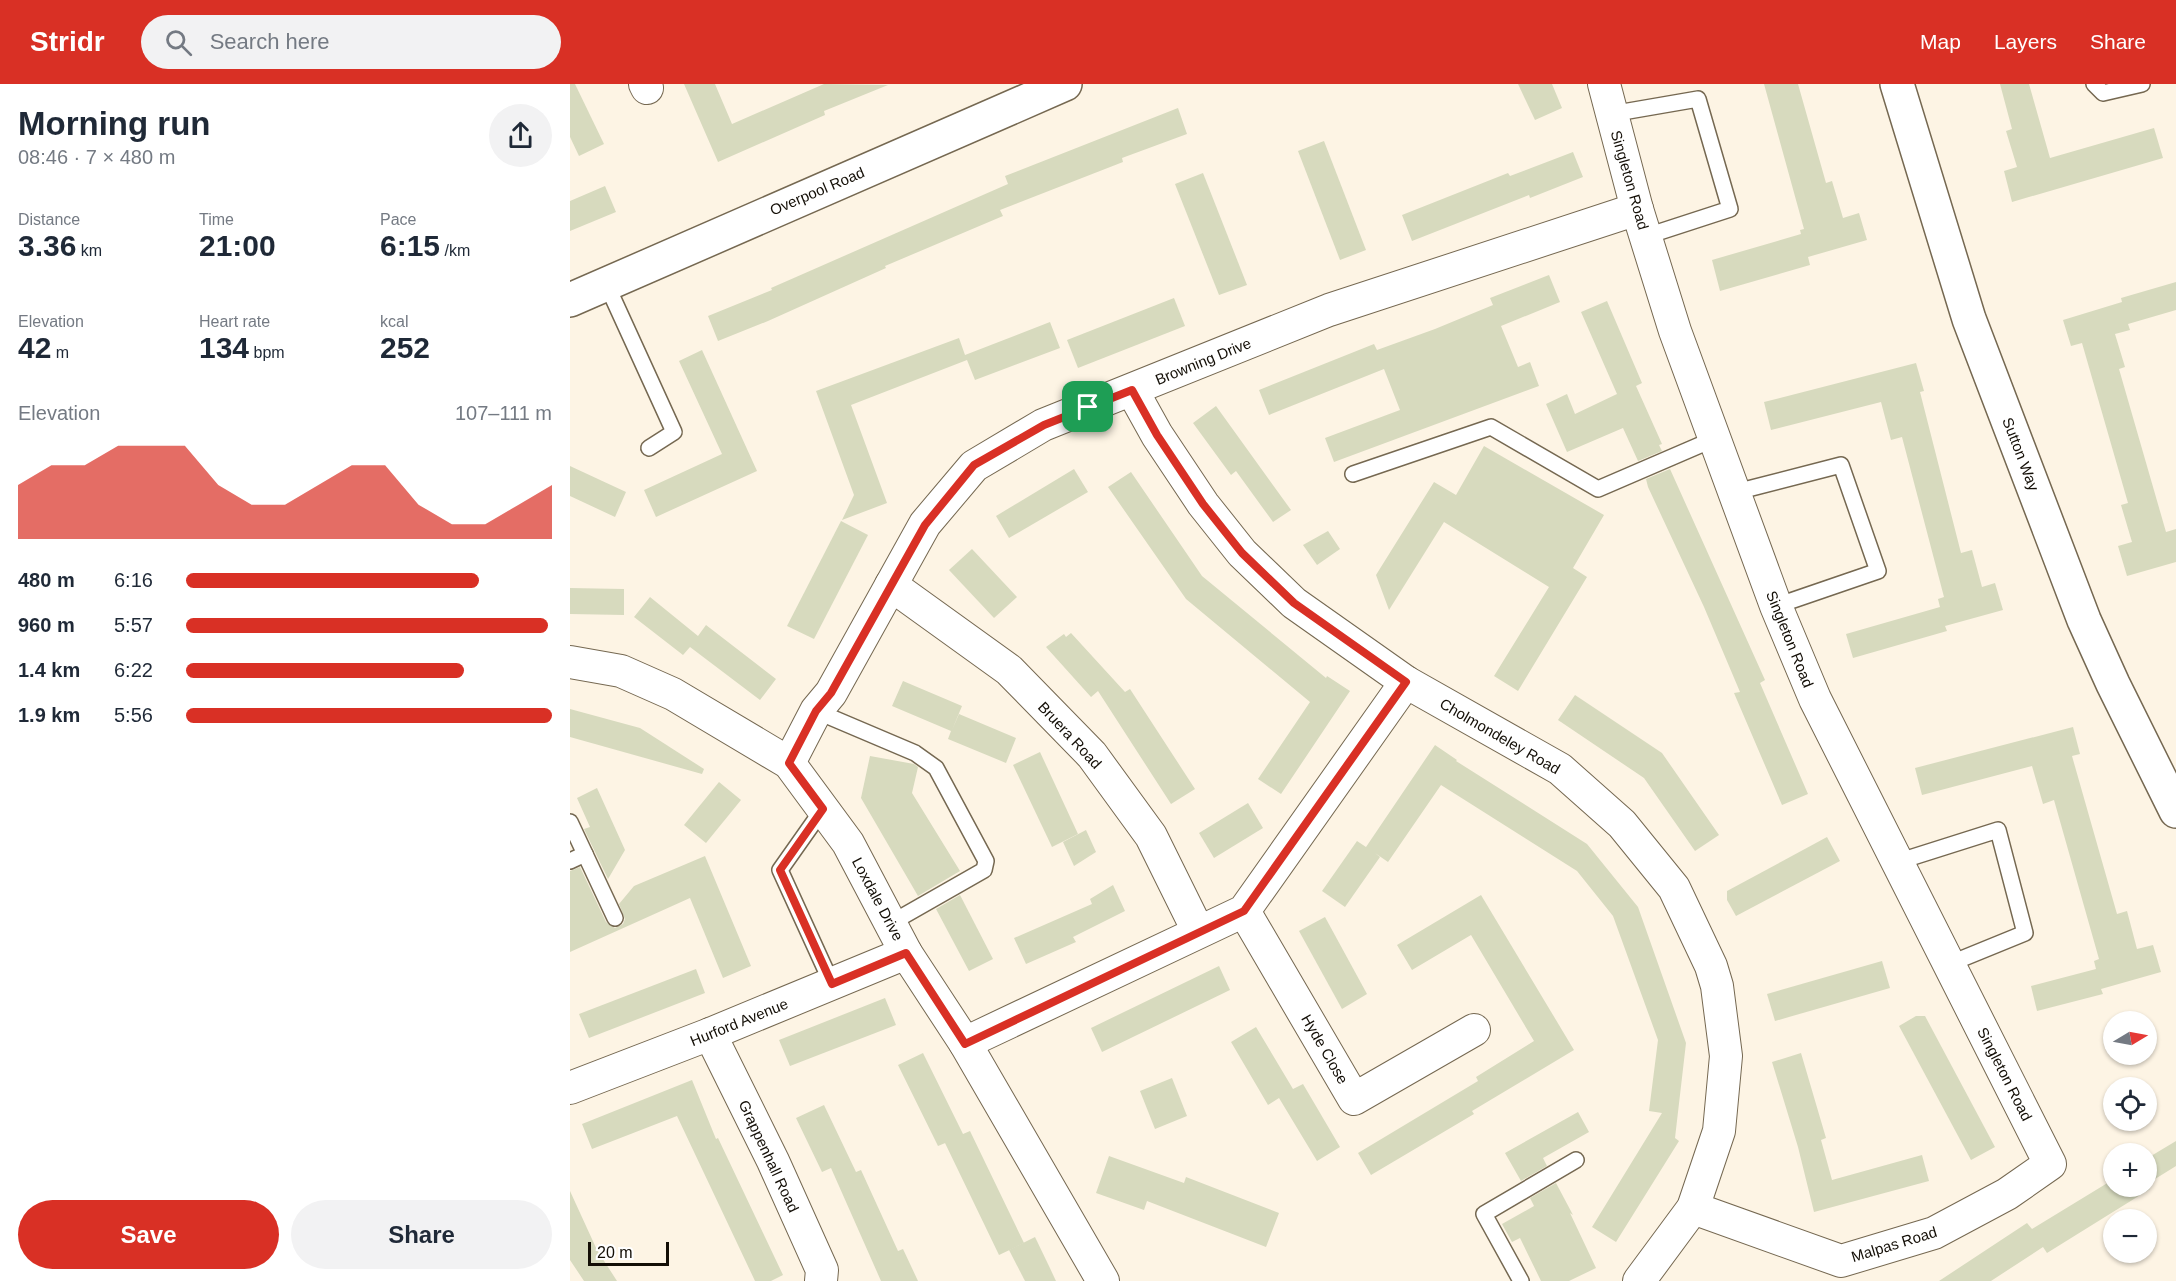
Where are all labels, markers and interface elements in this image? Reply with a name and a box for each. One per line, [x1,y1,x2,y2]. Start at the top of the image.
search box [141,15,561,69]
text: Stridr [30,26,105,57]
icon: search [162,26,195,59]
text: Search here [210,29,330,54]
text: Map [1920,30,1961,53]
text: Layers [1994,30,2057,53]
text: Share [2090,30,2146,53]
button: share [489,104,552,167]
text: Morning run [18,105,210,142]
street label: Singleton Road [1608,128,1652,232]
text: 08:46 · 7 × 480 m [18,146,175,168]
street label: Overpool Road [767,163,867,219]
text: Distance [18,211,80,228]
text: Time [199,211,234,228]
text: Pace [380,211,416,228]
text: 3.36 [18,229,76,262]
text: 21:00 [199,229,276,262]
text: 6:15 [380,229,440,262]
text: km [76,242,102,259]
text: /km [440,242,470,259]
text: Elevation [18,313,84,330]
text: Heart rate [199,313,270,330]
text: kcal [380,313,408,330]
text: 42 [18,331,51,364]
text: 134 [199,331,249,364]
text: 252 [380,331,430,364]
street label: Browning Drive [1153,334,1253,388]
text: m [51,344,69,361]
text: bpm [249,344,285,361]
pin [1062,381,1113,432]
icon: arrive [1071,390,1104,423]
text: Elevation [18,402,100,424]
text: 107–111 m [455,402,552,424]
street label: Sutton Way [1999,415,2043,493]
text: 480 m [18,569,75,591]
text: 6:16 [114,569,153,591]
street label: Singleton Road [1763,588,1817,690]
text: 960 m [18,614,75,636]
text: 5:57 [114,614,153,636]
text: 1.4 km [18,659,80,681]
text: 6:22 [114,659,153,681]
street label: Cholmondeley Road [1437,695,1563,777]
street label: Bruera Road [1035,698,1105,772]
text: 1.9 km [18,704,80,726]
text: 5:56 [114,704,153,726]
street label: Loxdale Drive [849,855,907,943]
street label: Hurford Avenue [688,995,790,1049]
street label: Hyde Close [1298,1011,1352,1087]
north arrow [2103,1011,2157,1065]
map controls [2103,1011,2157,1263]
street label: Singleton Road [1974,1024,2036,1124]
button: locate [2103,1077,2157,1131]
street label: Grappenhall Road [736,1097,802,1215]
button: + [2103,1143,2157,1197]
button: Save [18,1200,279,1269]
button: Share [291,1200,552,1269]
button: − [2103,1209,2157,1263]
street label: Malpas Road [1849,1223,1939,1265]
scale bar [588,1239,669,1266]
text: 20 m [597,1244,633,1261]

